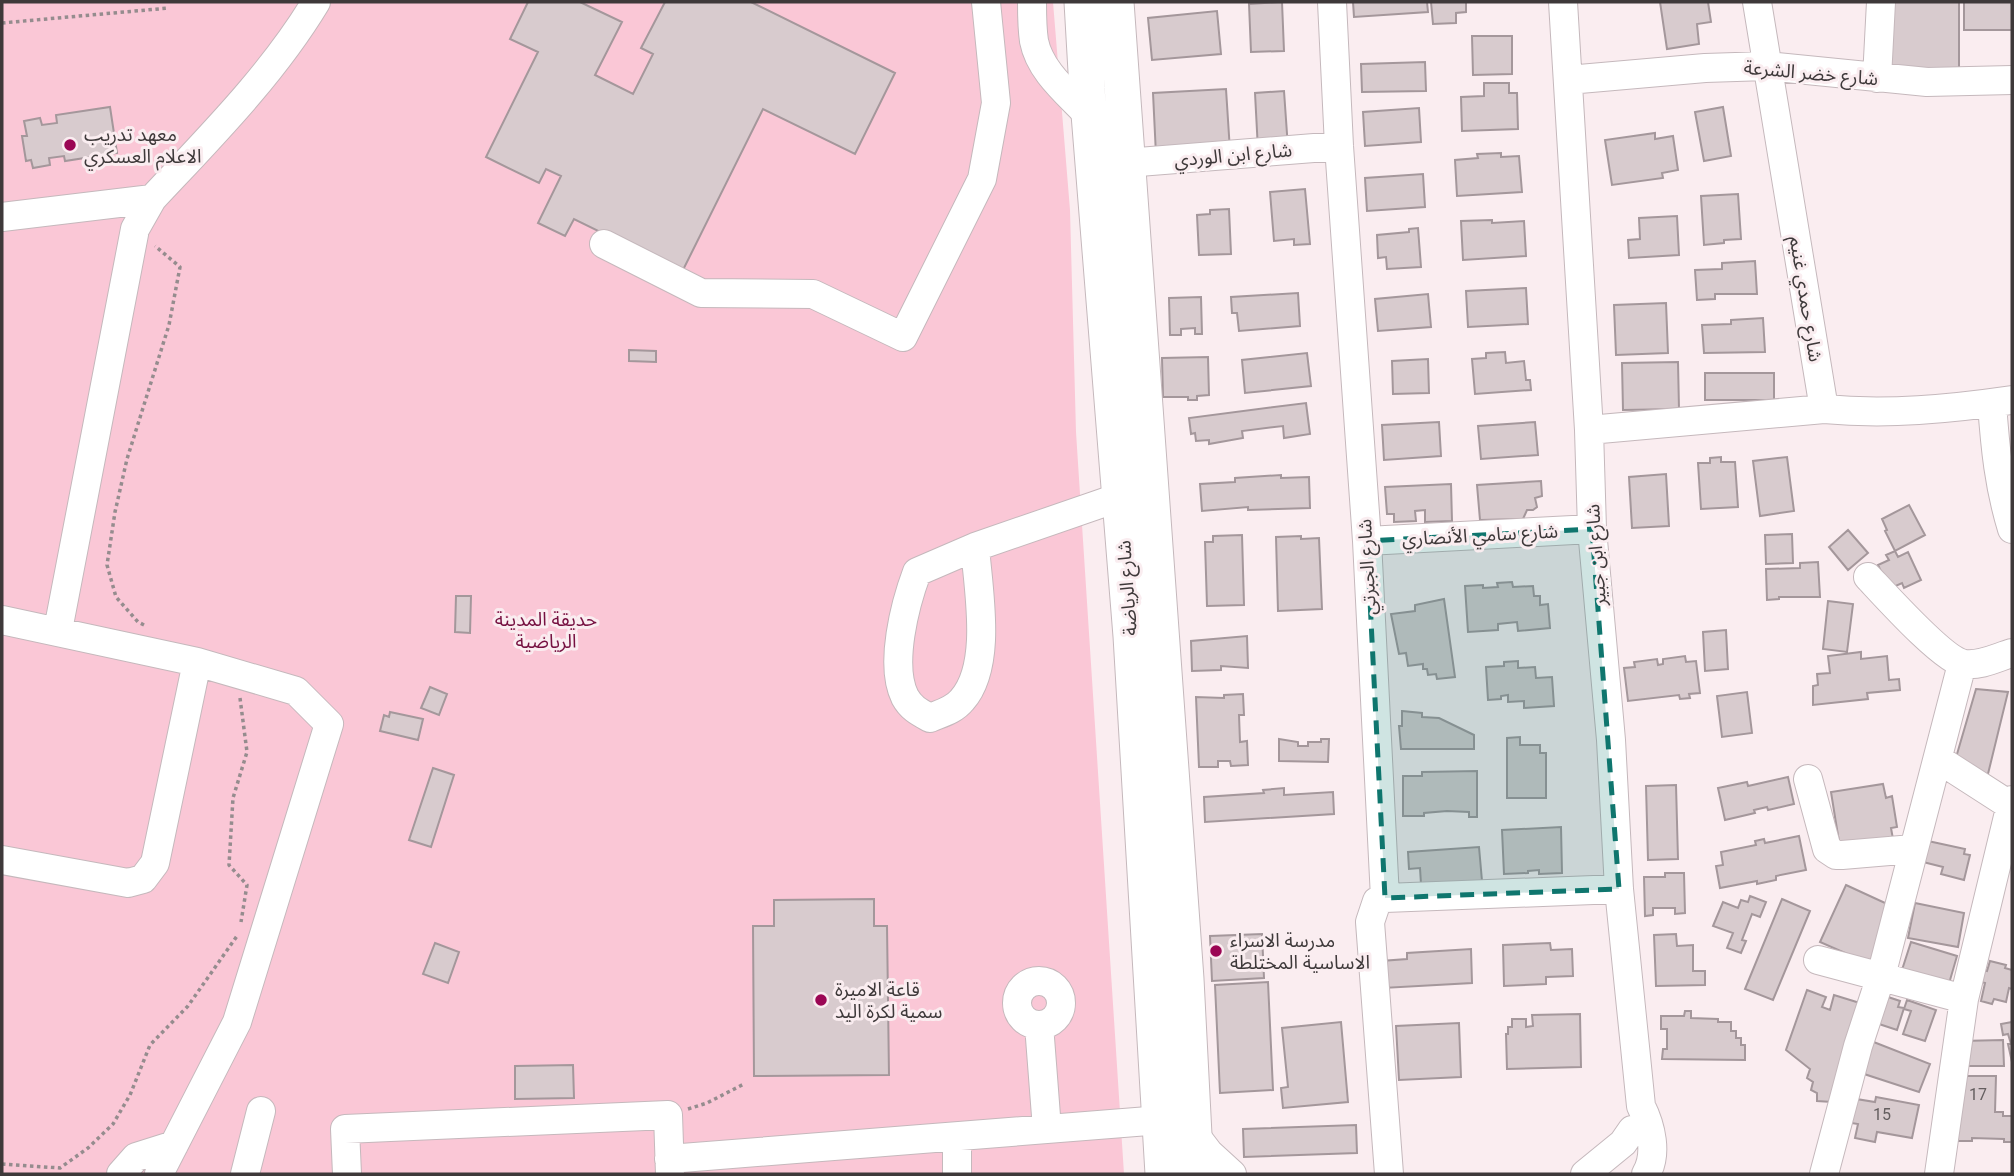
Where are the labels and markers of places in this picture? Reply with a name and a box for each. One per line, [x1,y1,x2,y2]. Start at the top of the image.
place label: معهد تدريب الاعلام العسكري [84,123,202,171]
marker: معهد تدريب الاعلام العسكري [62,137,78,153]
place label: مدرسة الاسراء الاساسية المختلطة [1230,929,1370,974]
marker: مدرسة الاسراء الاساسية المختلطة [1208,943,1224,959]
place label: قاعة الاميرة سمية لكرة اليد [835,978,942,1023]
marker: قاعة الاميرة سمية لكرة اليد [813,992,829,1008]

